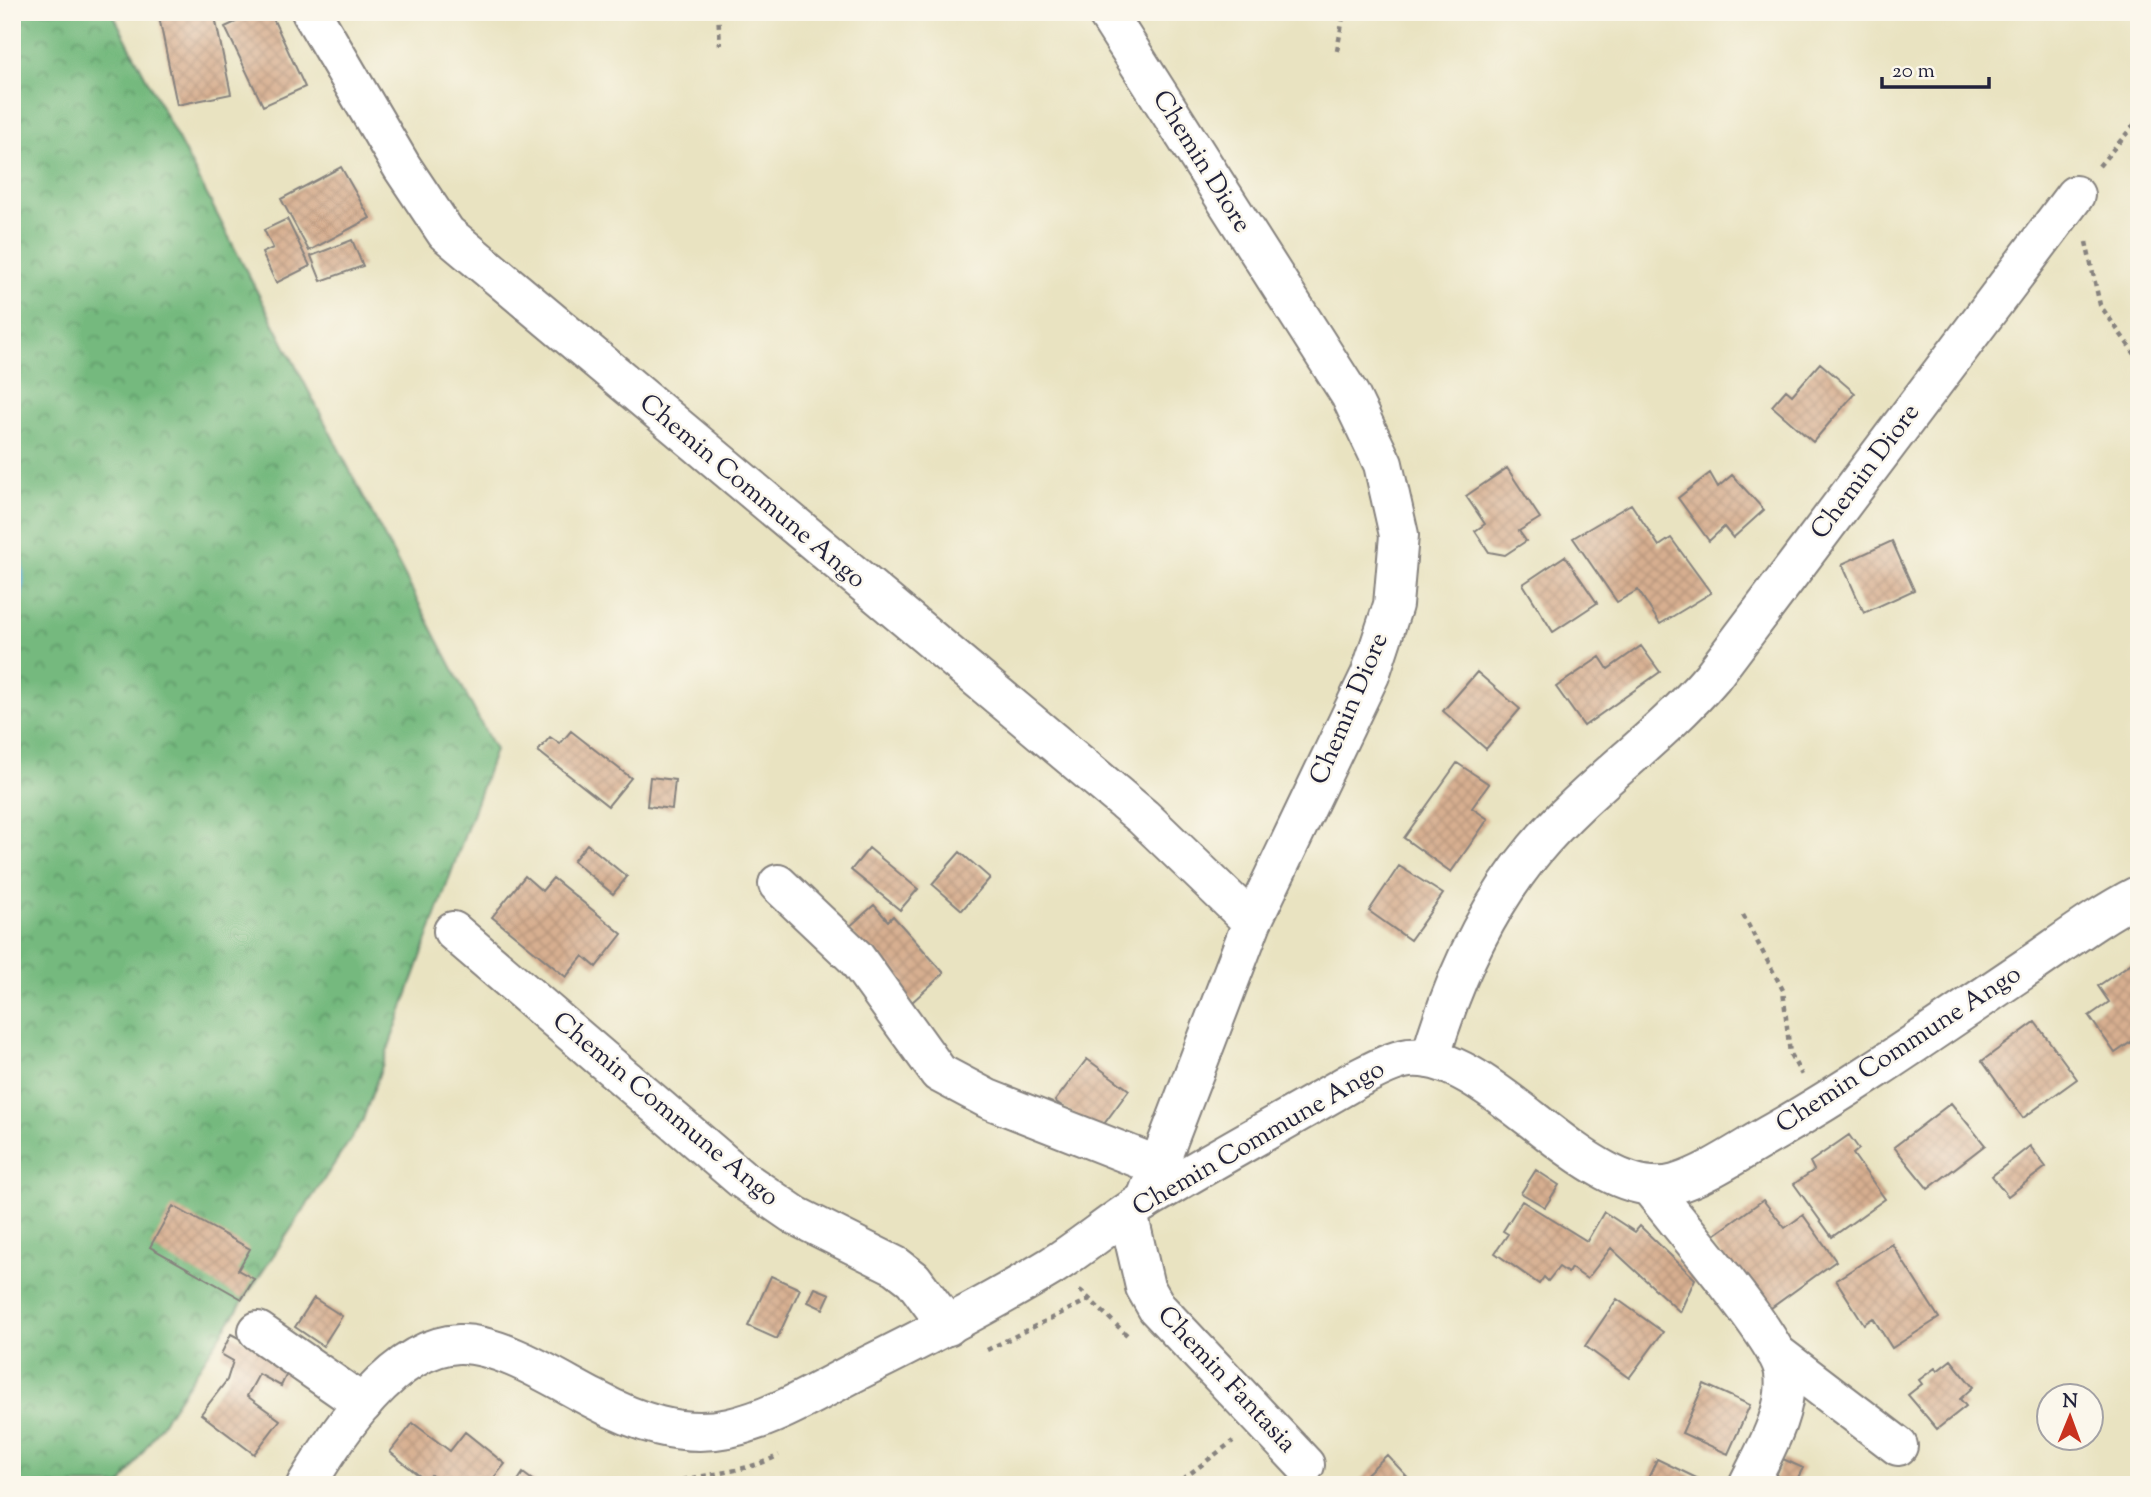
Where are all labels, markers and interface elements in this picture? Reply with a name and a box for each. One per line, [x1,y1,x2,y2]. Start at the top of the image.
scale bar [1882,46,1988,90]
text: 20 m [1892,57,1935,87]
street label: Chemin Diore [1142,84,1260,240]
street label: Chemin Commune Ango [631,386,873,598]
street label: Chemin Diore [1803,396,1929,548]
street label: Chemin Diore [1301,627,1399,791]
street label: Chemin Commune Ango [1769,957,2029,1143]
street label: Chemin Commune Ango [544,1004,786,1216]
street label: Chemin Commune Ango [1126,1052,1392,1226]
street label: Chemin Fantasia [1148,1298,1304,1462]
north arrow [2036,1382,2106,1452]
text: N [2062,1389,2078,1416]

